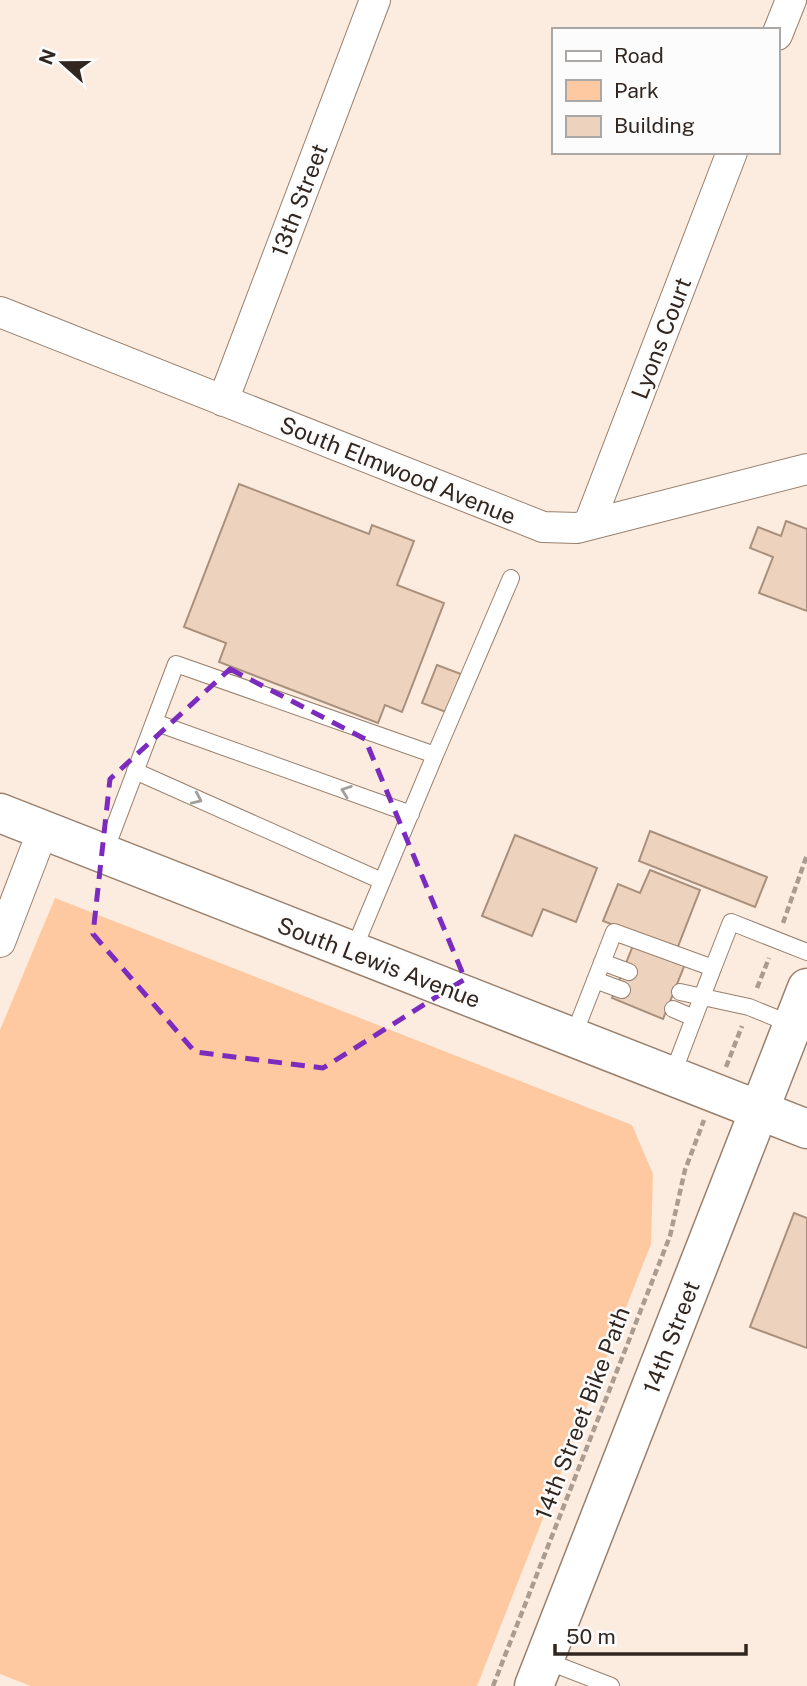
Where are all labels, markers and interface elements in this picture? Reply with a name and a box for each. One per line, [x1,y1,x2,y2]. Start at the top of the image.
north arrow [28,28,98,98]
legend [552,28,779,154]
text: Road [614,43,664,68]
text: N [34,46,60,68]
text: Park [614,78,659,103]
text: Building [614,113,695,138]
street label: 13th Street [265,140,333,260]
street label: Lyons Court [626,274,696,402]
street label: South Elmwood Avenue [276,410,520,530]
one-way arrow [341,785,353,799]
one-way arrow [190,791,203,805]
street label: South Lewis Avenue [274,911,484,1013]
street label: 14th Street [637,1277,705,1397]
street label: 14th Street Bike Path [529,1303,635,1523]
scale bar [555,1612,746,1656]
text: 50 m [566,1624,616,1649]

